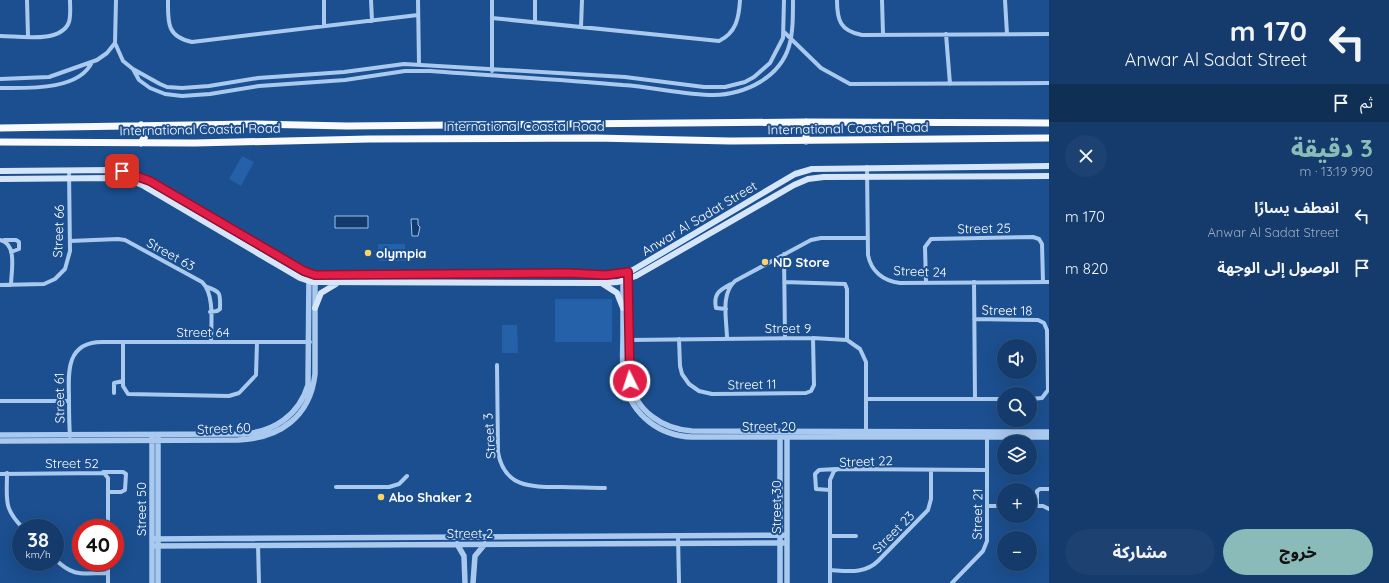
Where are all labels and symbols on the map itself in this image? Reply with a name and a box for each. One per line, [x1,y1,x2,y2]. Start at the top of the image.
street label: International Coastal Road [443,118,605,134]
street label: International Coastal Road [767,119,929,137]
street label: International Coastal Road [119,120,281,138]
pin [105,154,139,188]
street label: Anwar Al Sadat Street [638,177,760,259]
street label: Street 66 [49,204,67,258]
street label: Street 25 [957,220,1011,236]
street label: Street 63 [144,234,198,274]
place label: olympia [376,245,426,261]
marker: olympia [363,248,373,258]
place label: ND Store [773,254,830,270]
marker: ND Store [760,257,770,267]
street label: Street 24 [893,262,947,280]
street label: Street 18 [981,302,1033,318]
street label: Street 9 [765,320,811,336]
street label: Street 64 [176,324,230,340]
position arrow [609,360,651,402]
street label: Street 61 [51,372,67,424]
street label: Street 11 [728,376,776,392]
street label: Street 3 [479,412,499,459]
street label: Street 20 [742,418,796,434]
street label: Street 60 [197,419,251,437]
street label: Street 22 [839,452,893,470]
street label: Street 52 [45,455,99,471]
street label: Street 30 [768,480,784,534]
street label: Street 50 [133,482,149,536]
street label: Street 21 [969,488,985,540]
place label: Abo Shaker 2 [389,489,472,505]
marker: Abo Shaker 2 [376,492,386,502]
street label: Street 23 [869,507,918,556]
speed limit sign: 40 [72,519,124,571]
street label: Street 2 [447,525,493,541]

